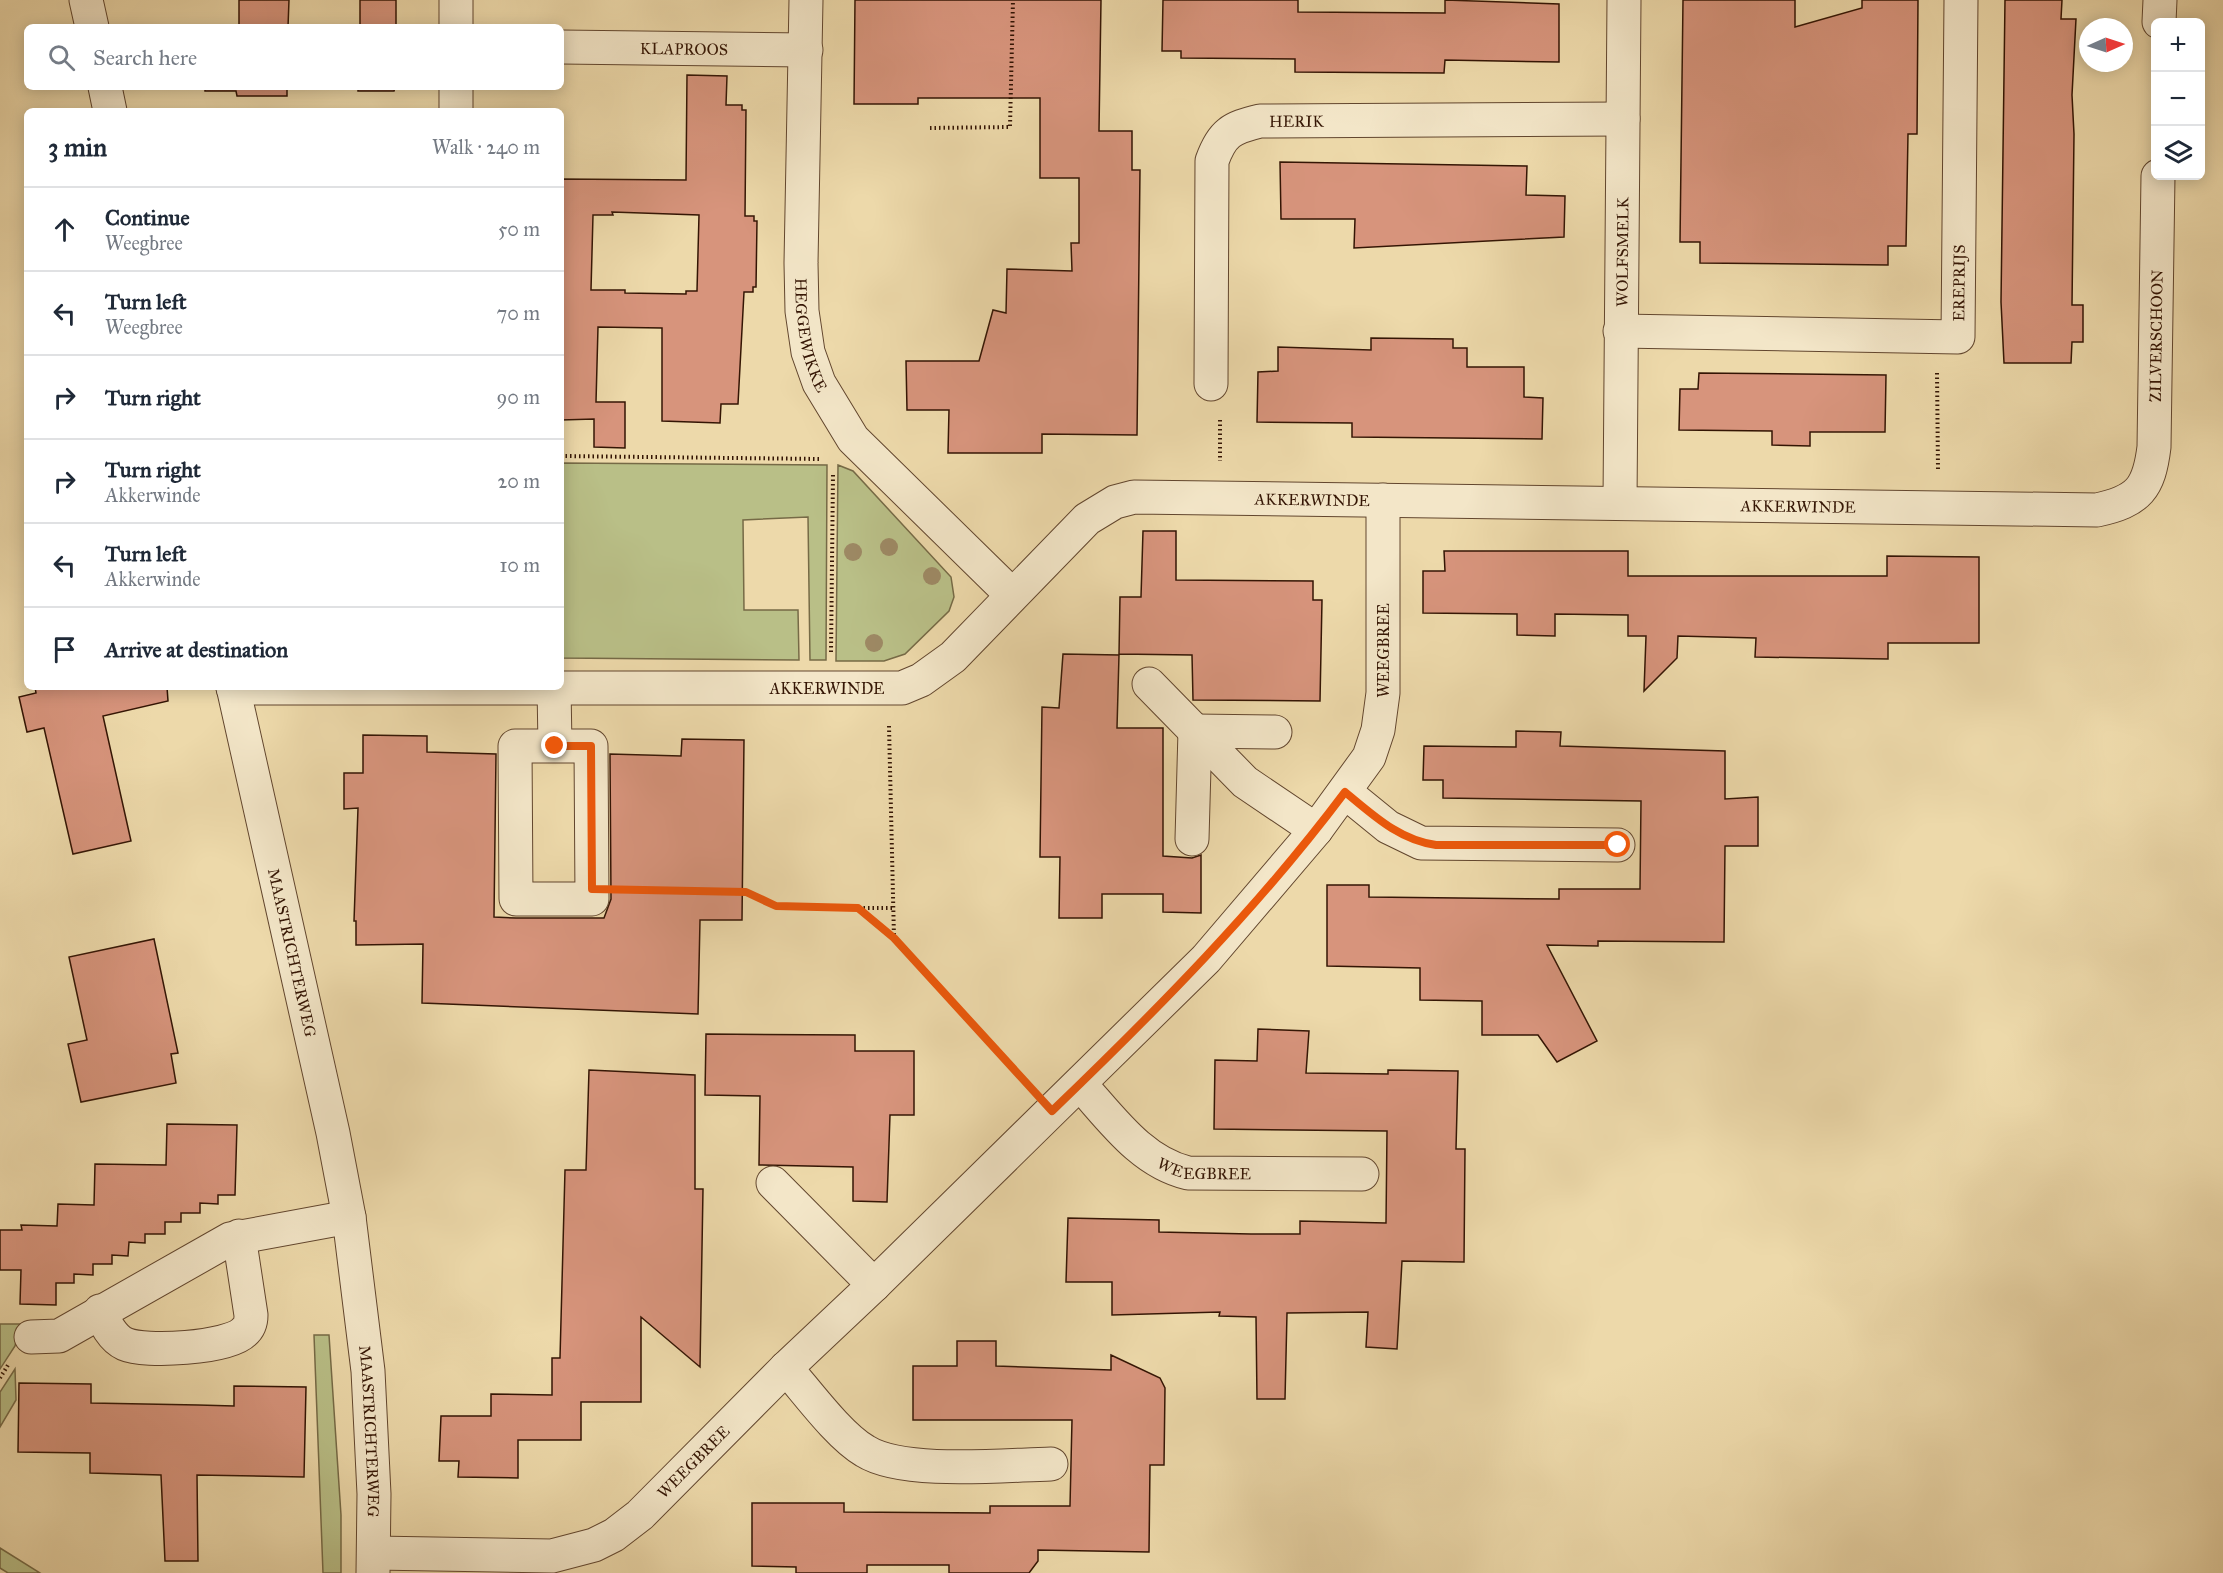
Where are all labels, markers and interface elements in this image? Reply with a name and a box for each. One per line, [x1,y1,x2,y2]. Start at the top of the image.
north arrow [2079,18,2133,72]
map controls [2151,18,2205,180]
button: + [2151,18,2205,72]
search box [24,24,564,90]
street label: KLAPROOS [640,39,728,59]
icon: search [45,41,78,74]
text: Search here [93,44,197,71]
button: − [2151,72,2205,126]
street label: HERIK [1269,112,1324,131]
button: layers [2151,126,2205,180]
text: 3 min [48,131,107,163]
text: Walk · 240 m [432,135,540,159]
street label: WOLFSMELK [1613,196,1632,307]
text: Continue [105,204,190,231]
icon: ahead [48,213,81,246]
text: 50 m [498,217,540,241]
text: Weegbree [105,231,183,255]
street label: EREPRIJS [1949,244,1970,322]
street label: ZILVERSCHOON [2146,269,2167,402]
street label: HEGGEWIKKE [791,278,831,396]
text: Turn left [105,288,187,315]
icon: left [48,297,81,330]
text: 70 m [497,301,540,325]
text: Weegbree [105,315,183,339]
icon: right [48,381,81,414]
text: Turn right [105,384,201,411]
text: 90 m [497,385,540,409]
text: Turn right [105,456,201,483]
icon: right [48,465,81,498]
text: 20 m [497,469,540,493]
text: Akkerwinde [105,483,201,507]
street label: AKKERWINDE [1254,490,1370,510]
street label: AKKERWINDE [1739,496,1856,517]
text: Turn left [105,540,187,567]
icon: left [48,549,81,582]
text: 10 m [499,553,540,577]
text: Akkerwinde [105,567,201,591]
street label: WEEGBREE [1374,603,1393,698]
icon: arrive [48,633,81,666]
text: Arrive at destination [105,636,288,663]
street label: AKKERWINDE [768,679,885,698]
route end [541,732,567,758]
route start [1604,831,1630,857]
street label: MAASTRICHTERWEG [264,866,320,1039]
street label: WEEGBREE [1154,1153,1251,1183]
street label: MAASTRICHTERWEG [355,1344,383,1518]
street label: WEEGBREE [653,1422,734,1502]

